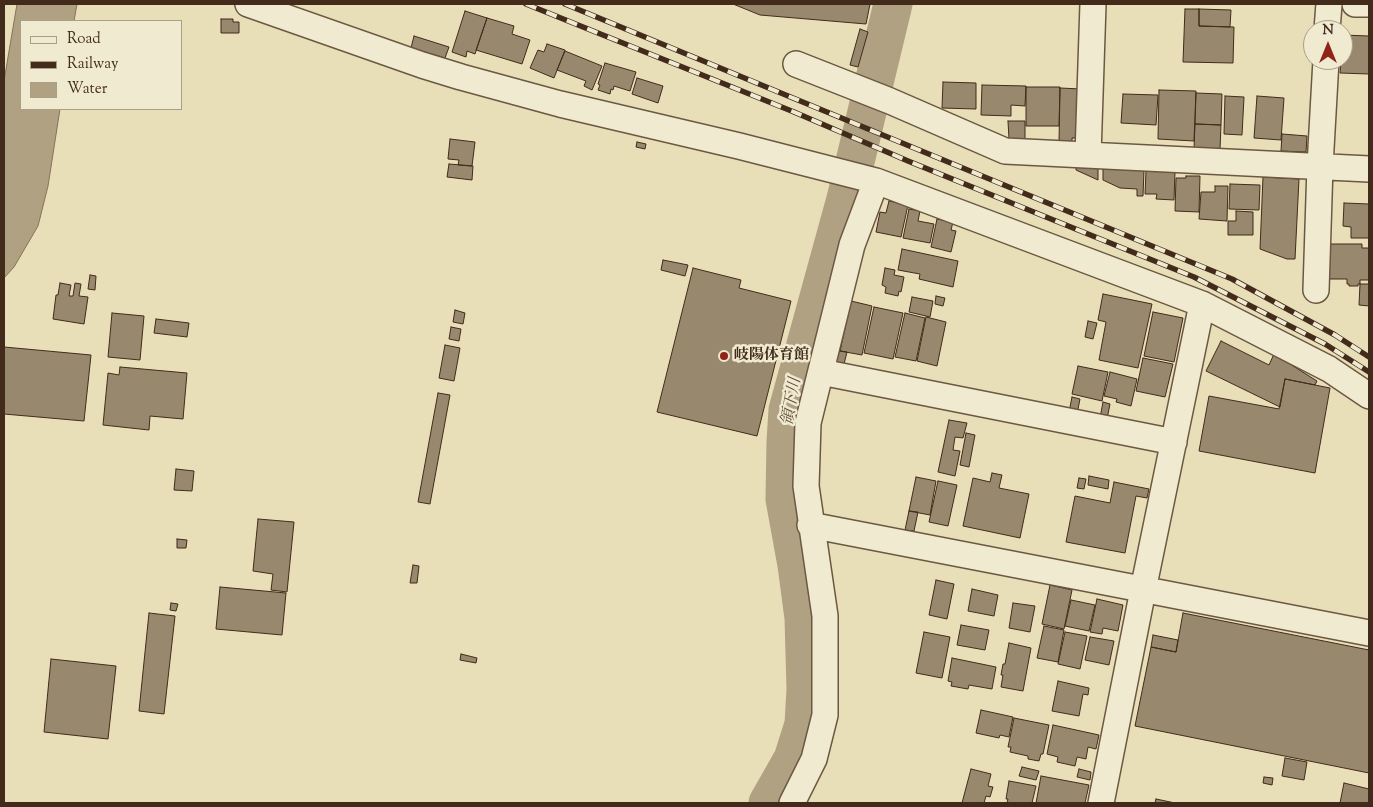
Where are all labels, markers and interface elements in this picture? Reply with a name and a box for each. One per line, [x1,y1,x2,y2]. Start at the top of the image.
legend [20,20,182,110]
north arrow [1303,20,1353,70]
text: N [1322,21,1334,41]
text: Road [67,29,101,50]
text: Railway [67,54,118,75]
text: Water [67,79,107,100]
place label: 岐陽体育館 [734,347,809,365]
marker: 岐陽体育館 [718,350,730,362]
water label: 領下川 [779,377,807,427]

